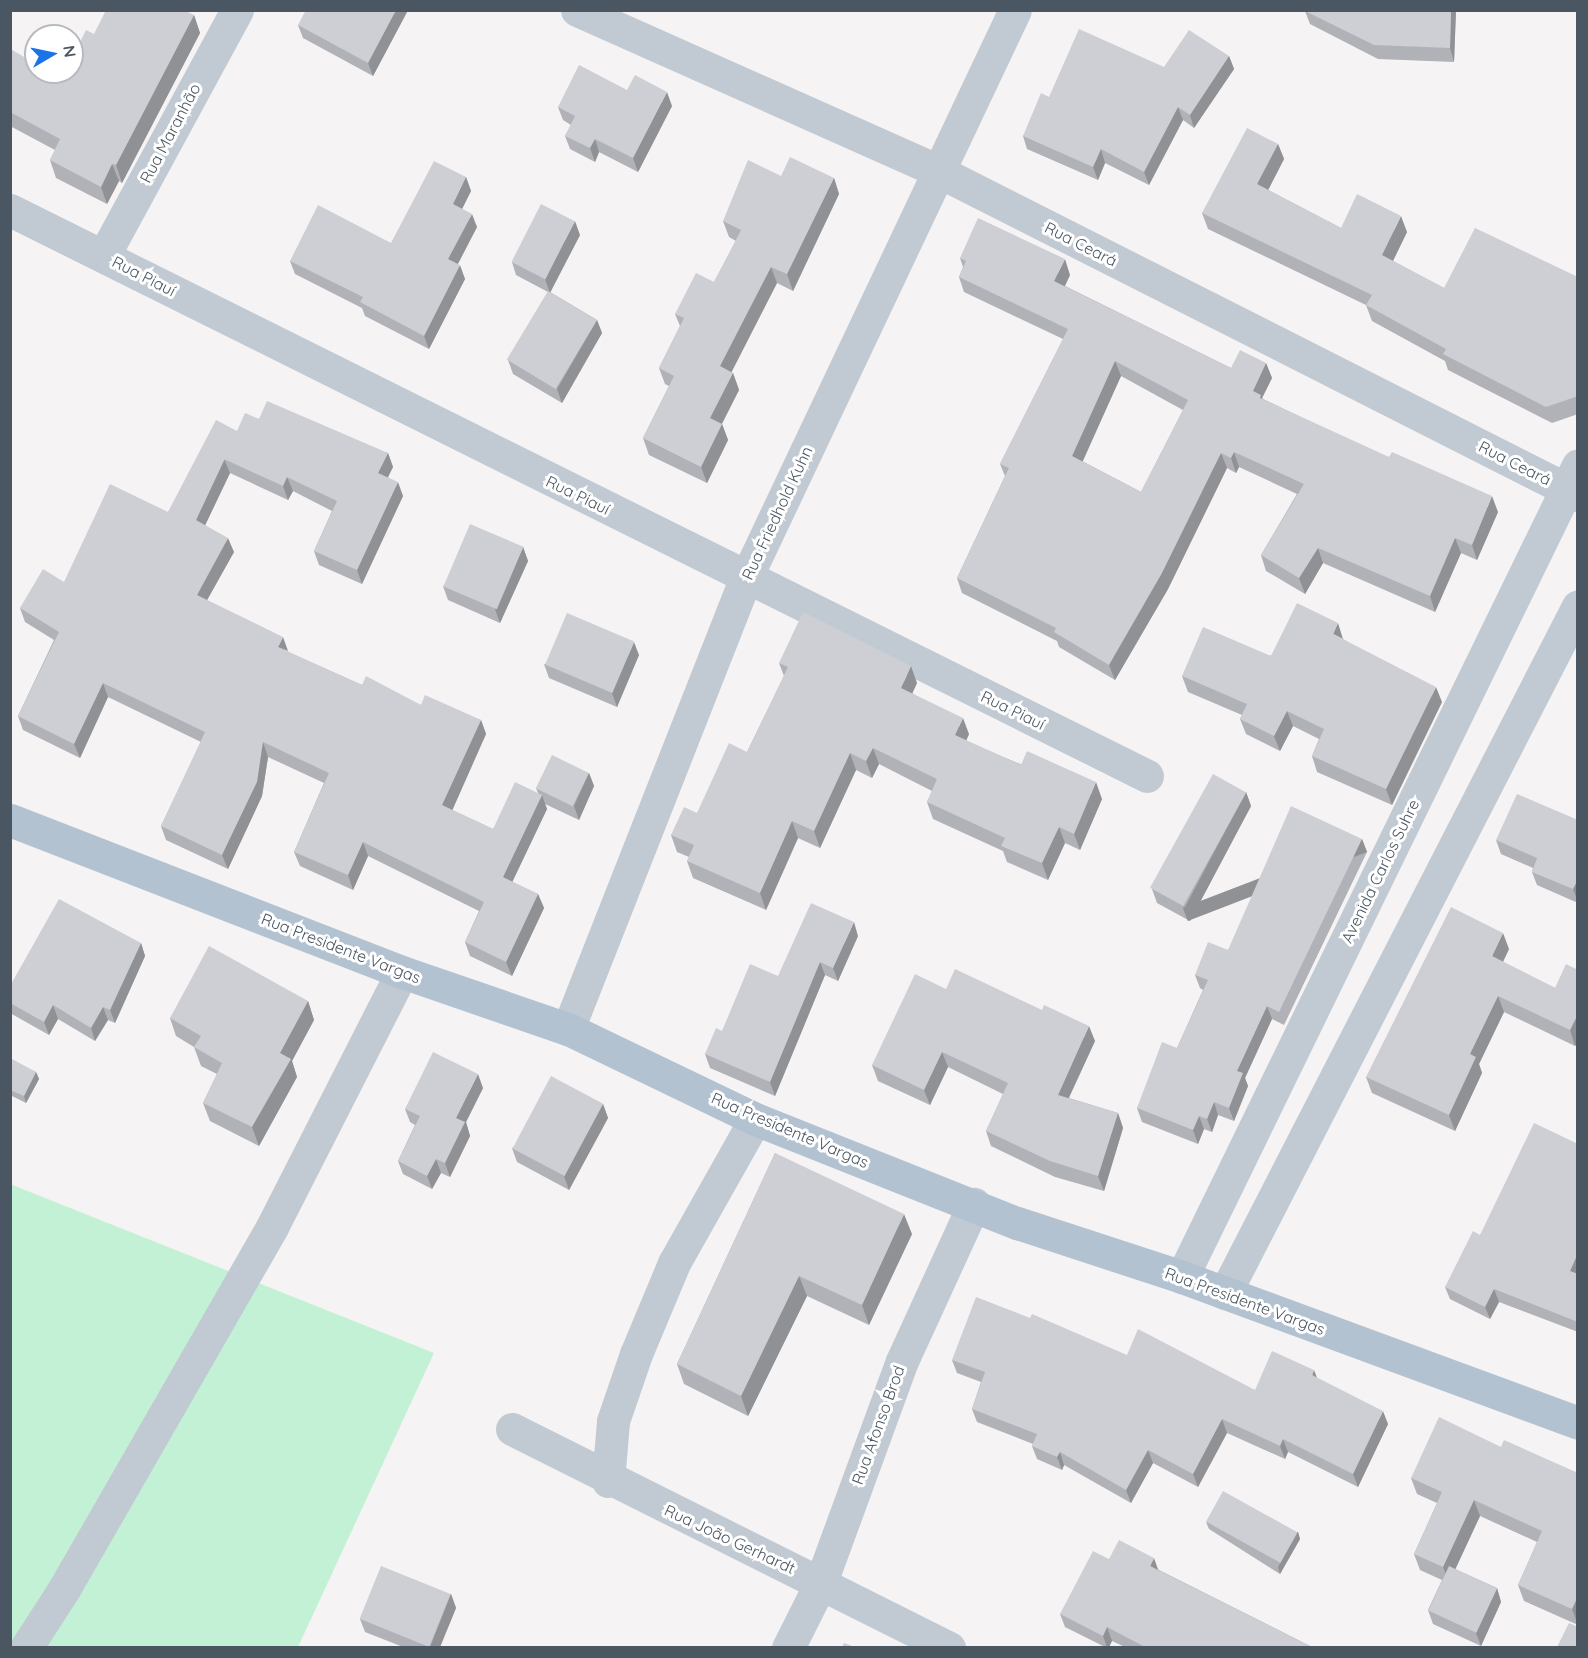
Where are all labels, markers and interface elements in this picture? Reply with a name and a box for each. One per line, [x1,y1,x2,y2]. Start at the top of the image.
north arrow [24,24,84,84]
text: N [59,44,81,59]
street label: Rua Maranhão [136,80,204,186]
street label: Rua Ceará [1042,218,1120,270]
street label: Rua Piauí [109,252,179,300]
street label: Rua Ceará [1476,437,1554,489]
street label: Rua Friedhold Kuhn [738,443,816,583]
street label: Rua Piauí [543,471,613,519]
street label: Rua Piauí [978,686,1048,734]
street label: Avenida Carlos Suhre [1337,796,1423,946]
street label: Rua Presidente Vargas [259,909,423,987]
street label: Rua Presidente Vargas [708,1088,872,1172]
street label: Rua Presidente Vargas [1162,1263,1328,1339]
street label: Rua Afonso Brod [848,1363,908,1487]
street label: Rua João Gerhardt [661,1500,799,1578]

